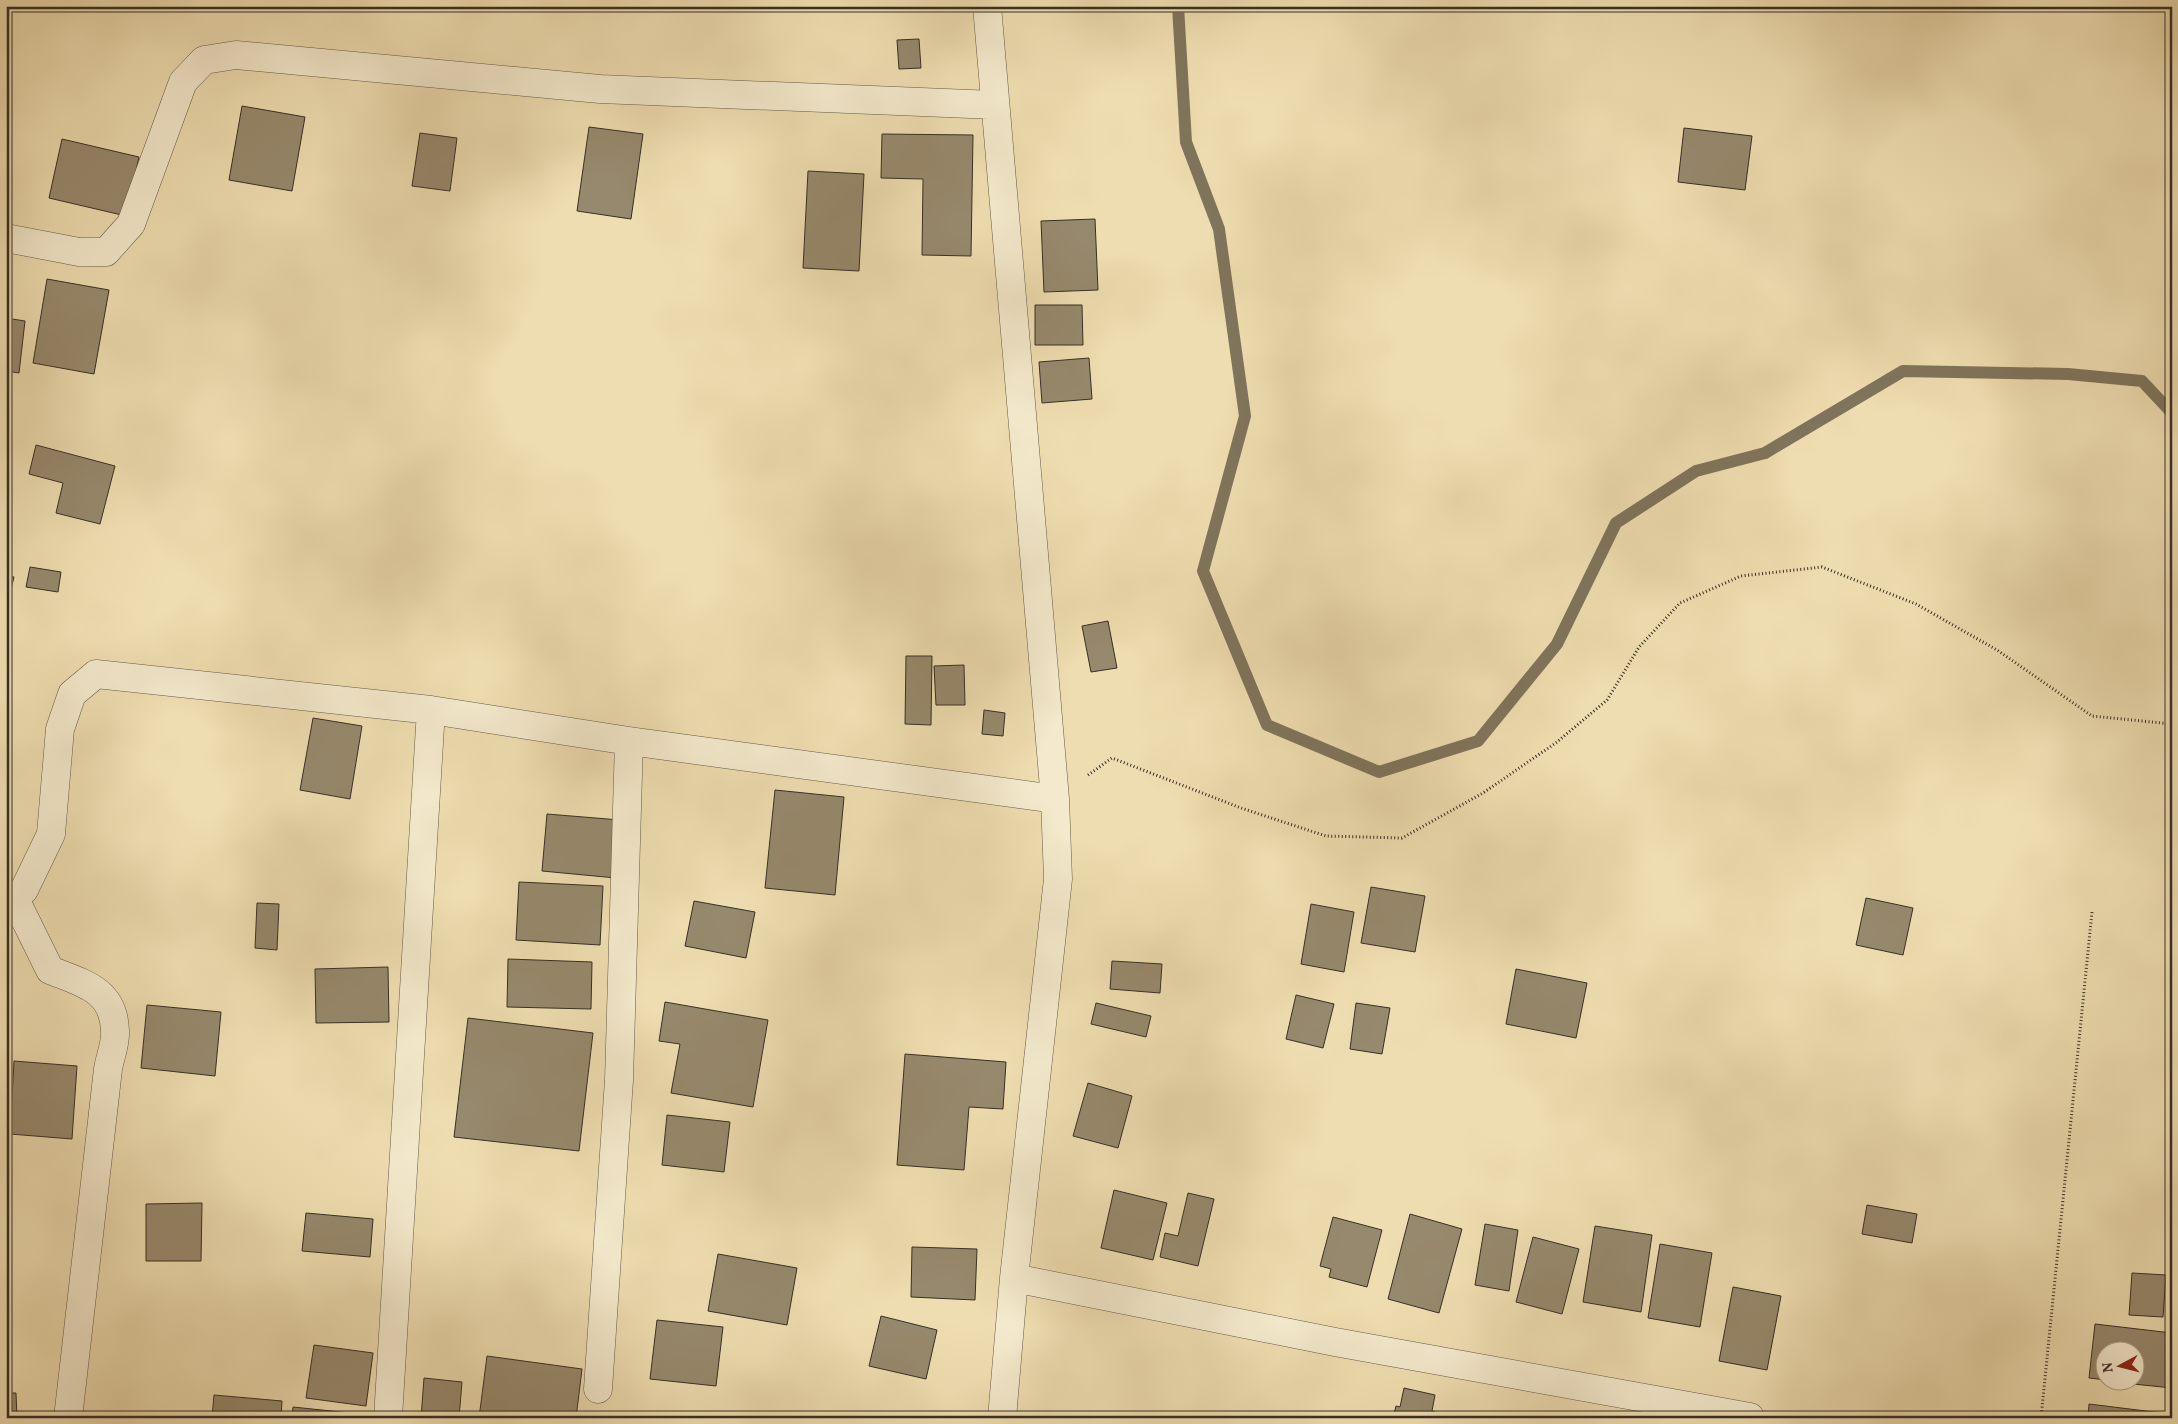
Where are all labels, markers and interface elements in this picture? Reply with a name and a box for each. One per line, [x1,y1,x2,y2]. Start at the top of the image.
north arrow [2096,1342,2146,1392]
text: N [2099,1361,2119,1374]

